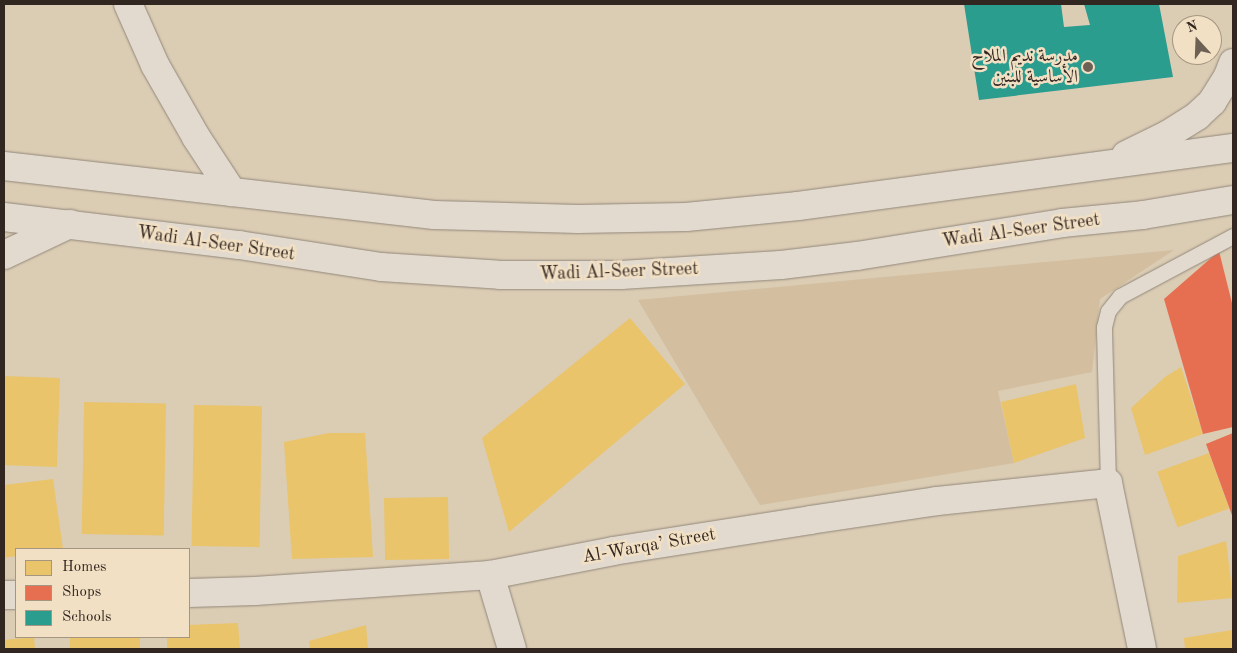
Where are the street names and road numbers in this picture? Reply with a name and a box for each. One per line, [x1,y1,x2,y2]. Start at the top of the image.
street label: Wadi Al-Seer Street [941,209,1101,253]
street label: Wadi Al-Seer Street [136,222,296,266]
street label: Wadi Al-Seer Street [539,258,699,286]
street label: Al-Warqa’ Street [581,524,717,568]

